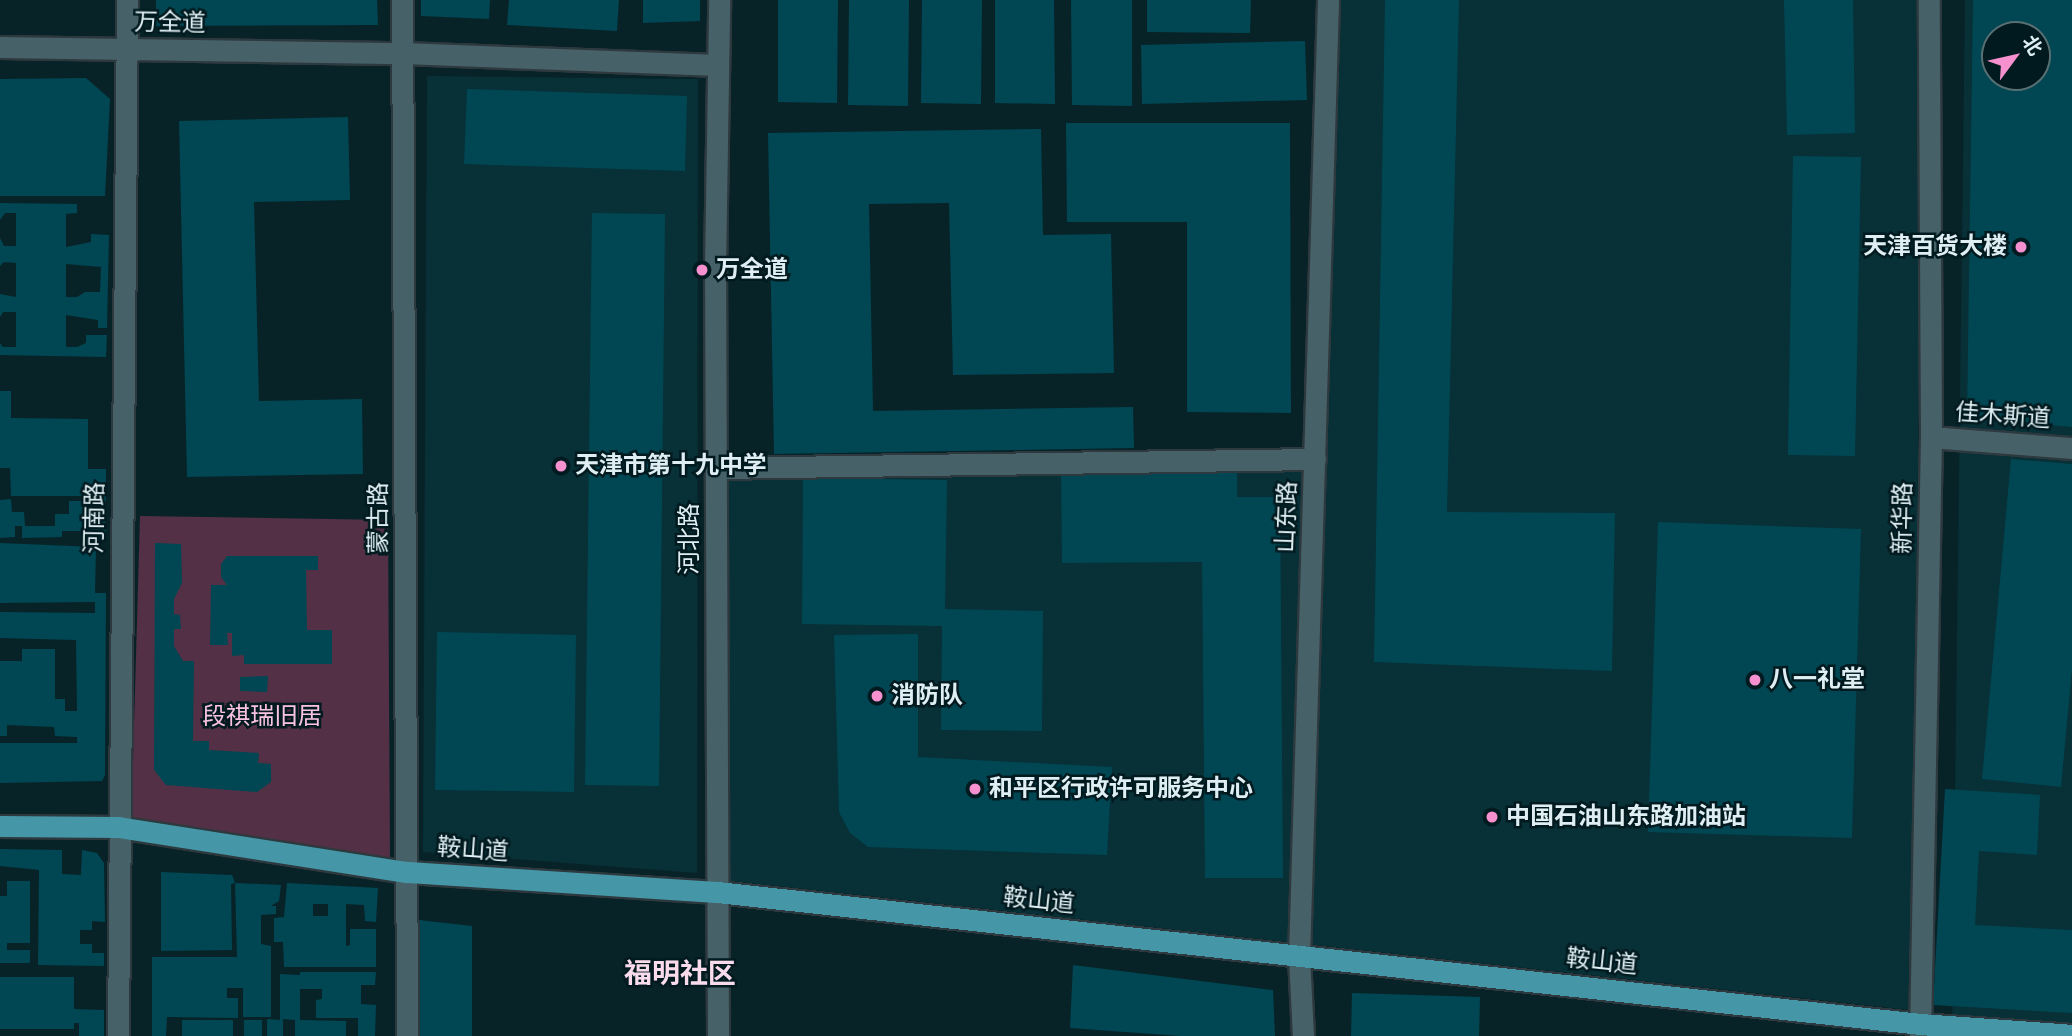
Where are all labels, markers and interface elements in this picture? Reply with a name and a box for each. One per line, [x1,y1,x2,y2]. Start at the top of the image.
street label: 万全道 [134,8,206,38]
north arrow [1981,21,2051,91]
text: 北 [2018,32,2046,60]
place label: 天津百货大楼 [1863,233,2007,261]
marker: 天津百货大楼 [2013,239,2029,255]
place label: 万全道 [716,256,788,284]
marker: 万全道 [694,262,710,278]
street label: 佳木斯道 [1954,398,2052,434]
place label: 天津市第十九中学 [575,452,767,480]
marker: 天津市第十九中学 [553,458,569,474]
street label: 山东路 [1271,481,1303,553]
street label: 河南路 [80,482,110,554]
street label: 蒙古路 [365,482,393,554]
street label: 新华路 [1888,482,1918,554]
street label: 河北路 [676,503,704,575]
place label: 八一礼堂 [1769,666,1865,694]
marker: 八一礼堂 [1747,672,1763,688]
place label: 消防队 [891,682,963,710]
marker: 消防队 [869,688,885,704]
park label: 段祺瑞旧居 [202,703,322,731]
place label: 和平区行政许可服务中心 [989,775,1253,803]
marker: 和平区行政许可服务中心 [967,781,983,797]
place label: 中国石油山东路加油站 [1506,803,1746,831]
marker: 中国石油山东路加油站 [1484,809,1500,825]
street label: 鞍山道 [436,833,510,867]
street label: 鞍山道 [1002,883,1076,919]
street label: 鞍山道 [1565,944,1639,980]
district label: 福明社区 [624,957,736,991]

